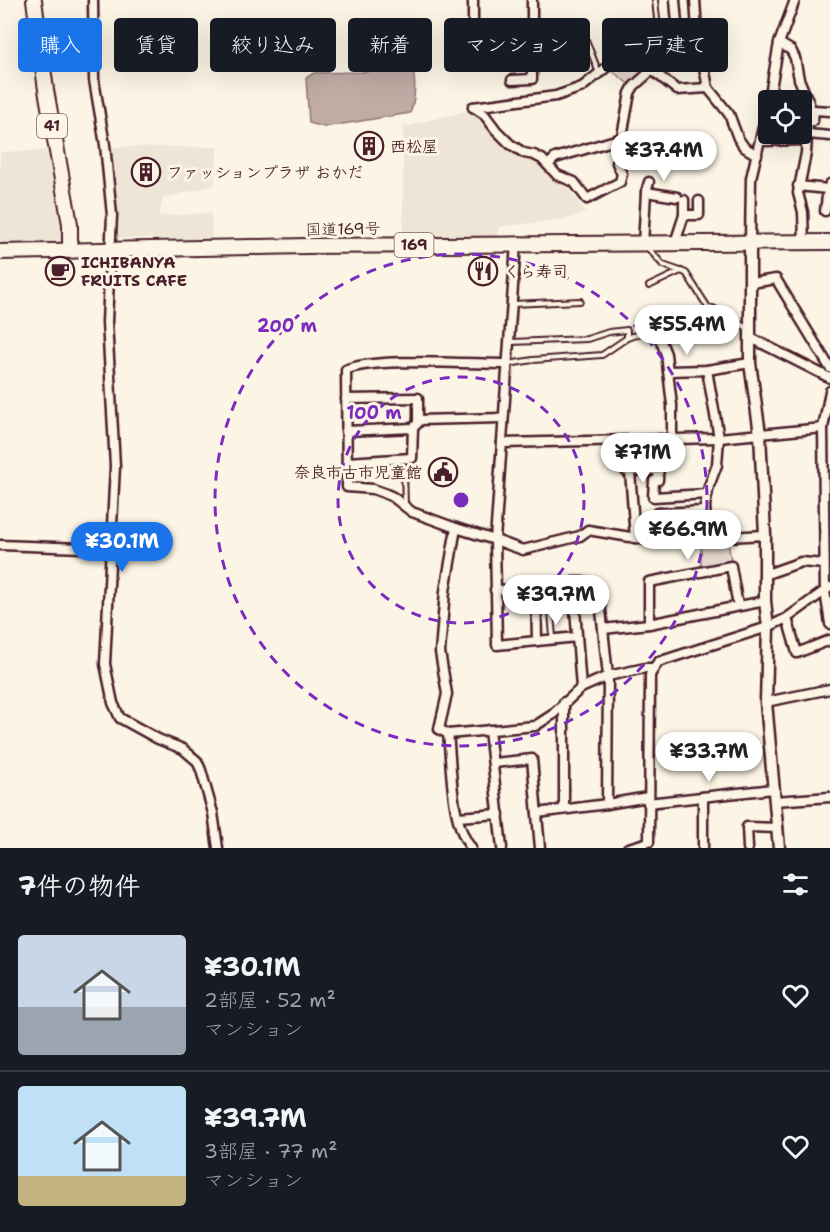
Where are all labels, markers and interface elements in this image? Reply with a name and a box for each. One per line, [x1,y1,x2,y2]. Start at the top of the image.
chip: 購入 [18,18,102,72]
chip: 賃貸 [114,18,198,72]
chip: 絞り込み [210,18,336,72]
chip: 新着 [348,18,432,72]
chip: マンション [444,18,590,72]
chip: 一戸建て [602,18,728,72]
map controls [758,90,812,144]
button: locate [758,90,812,144]
road number: 41 [37,114,67,138]
building icon: 西松屋 [353,130,385,162]
pin: ¥37.4M [615,131,713,182]
place label: 西松屋 [390,136,438,157]
text: ¥37.4M [625,137,703,163]
building icon: ファッションプラザ おかだ [130,156,162,188]
place label: ファッションプラザ おかだ [167,162,363,183]
street label: 国道169号 [305,218,381,240]
road number: 169 [394,233,434,257]
place label: ICHIBANYA FRUITS CAFE [81,252,187,291]
cafe icon: ICHIBANYA FRUITS CAFE [44,255,76,287]
restaurant icon: くら寿司 [467,255,499,287]
place label: くら寿司 [504,261,568,282]
pin: ¥55.4M [638,305,736,356]
text: ¥55.4M [648,311,726,337]
text: 200 m [257,314,318,338]
text: 100 m [346,401,402,425]
pin: ¥71M [607,433,679,484]
text: ¥71M [615,439,671,465]
public building icon: 奈良市古市児童館 [427,456,459,488]
place label: 奈良市古市児童館 [294,462,422,483]
centre of rings [451,490,471,510]
pin: ¥66.9M [639,510,737,561]
text: ¥66.9M [648,516,728,542]
pin: ¥30.1M [73,522,171,573]
text: ¥30.1M [85,528,159,554]
pin: ¥39.7M [507,575,605,626]
text: ¥39.7M [516,581,596,607]
pin: ¥33.7M [660,732,758,783]
text: ¥33.7M [670,738,748,764]
text: 7件の物件 [18,868,140,903]
icon: filters [779,868,812,901]
text: ¥30.1M [204,949,300,984]
icon: home [66,959,138,1031]
icon: heart [779,979,812,1012]
text: 2部屋 · 52 m² [204,987,336,1013]
text: マンション [204,1016,303,1042]
text: ¥39.7M [204,1100,307,1135]
icon: home [66,1110,138,1182]
icon: heart [779,1130,812,1163]
text: 3部屋 · 77 m² [204,1138,337,1164]
text: マンション [204,1167,303,1193]

